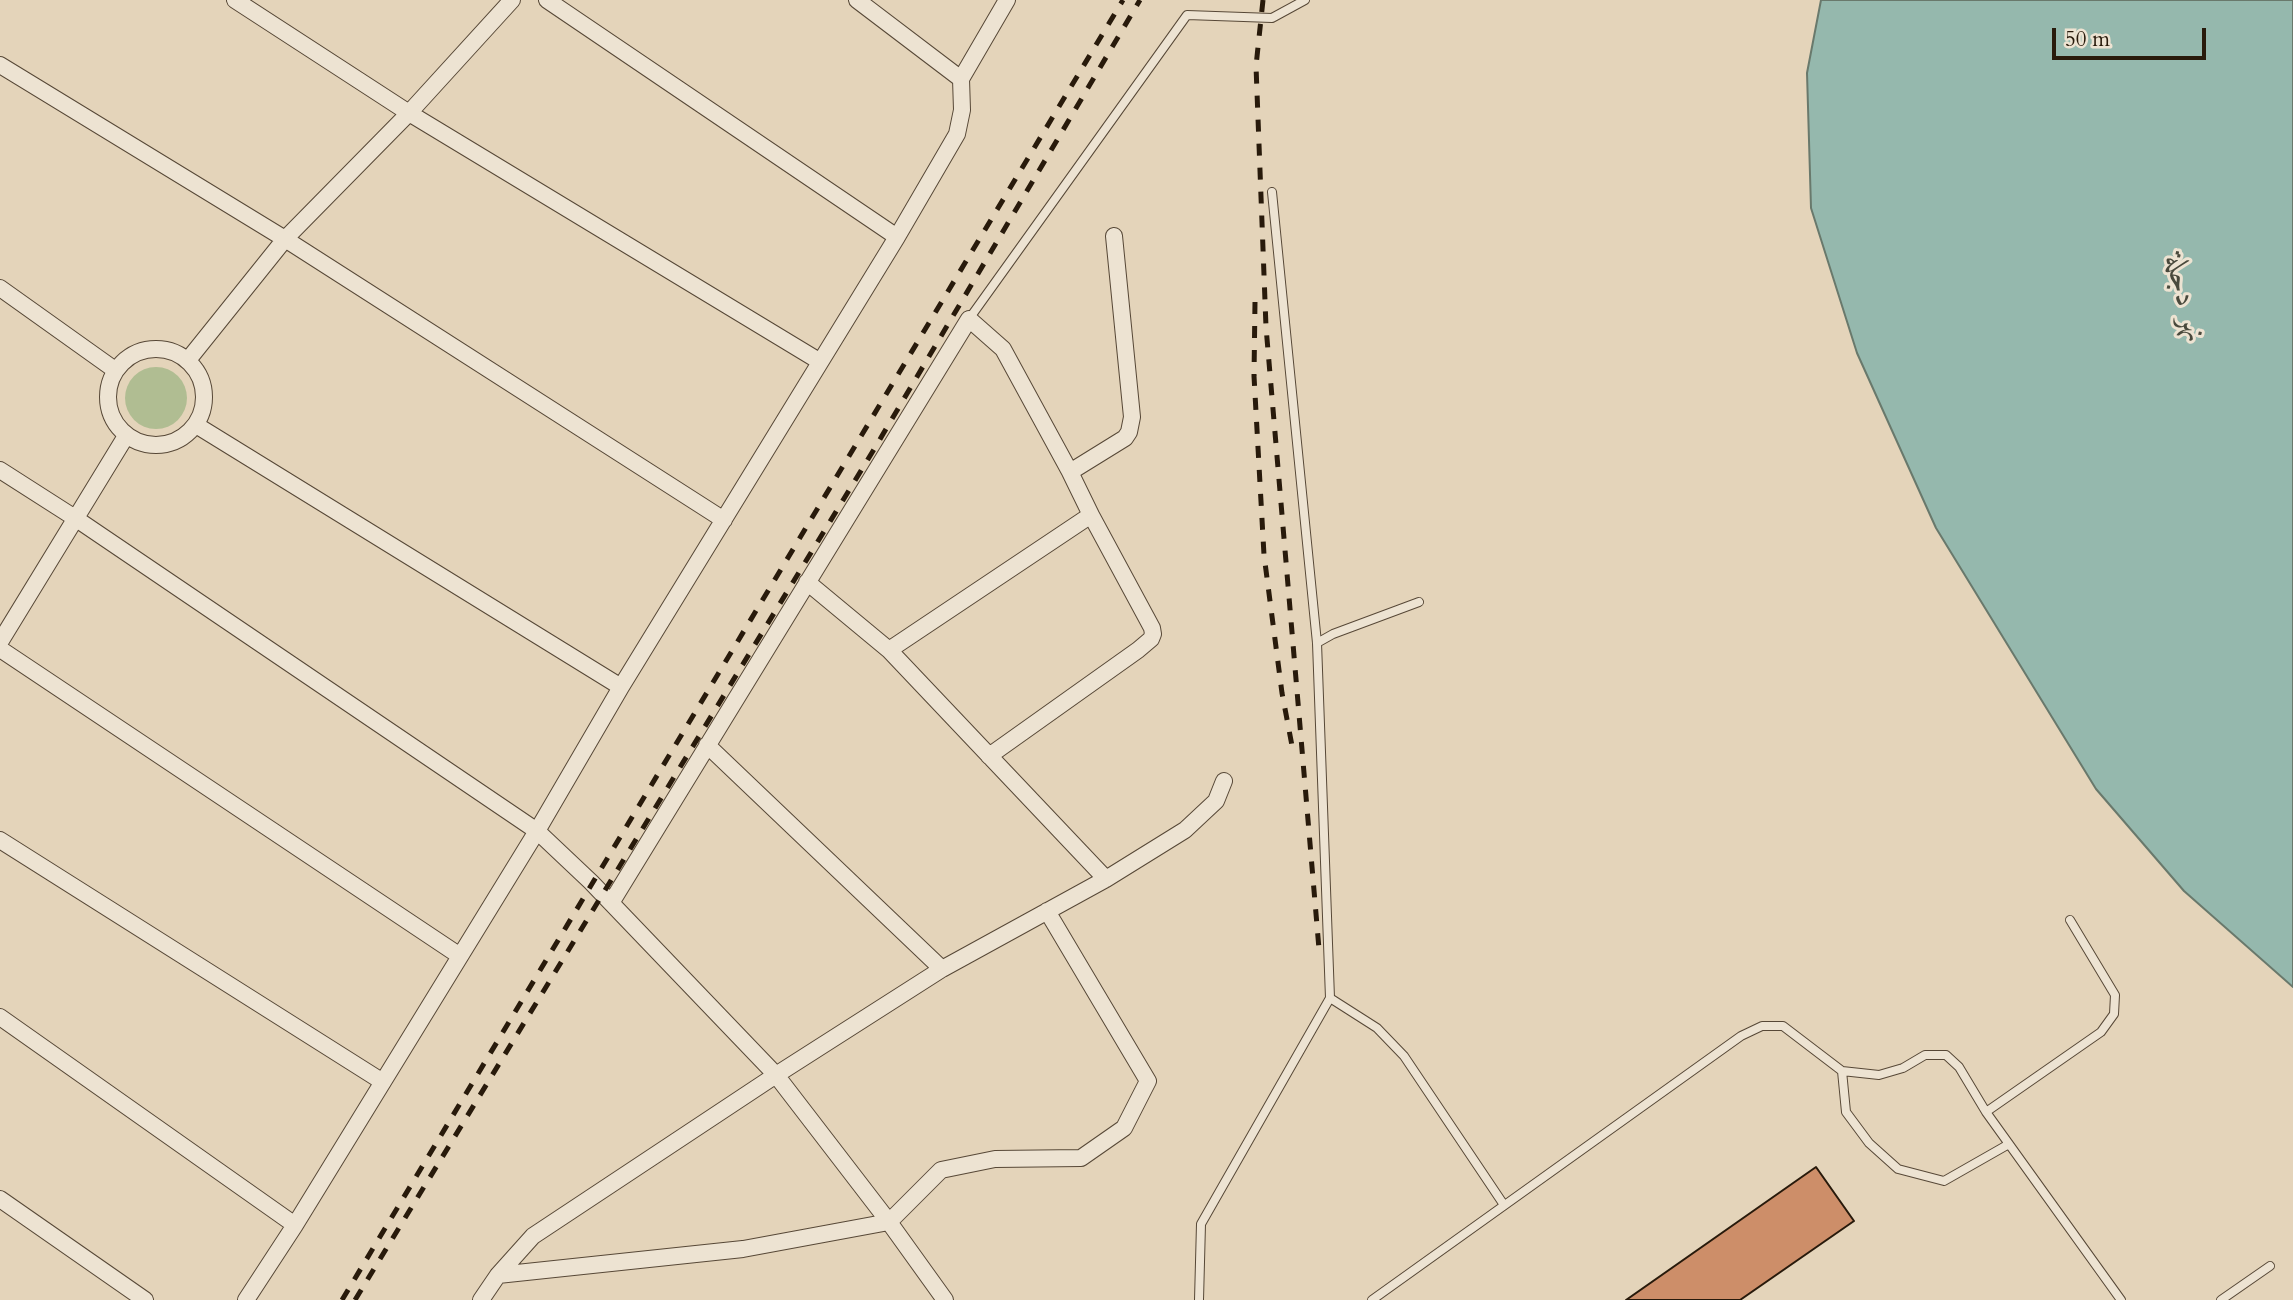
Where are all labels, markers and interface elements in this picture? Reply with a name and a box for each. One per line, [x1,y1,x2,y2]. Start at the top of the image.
scale bar [2055,14,2209,58]
text: 50 m [2065,25,2110,54]
water label: نهر دجلة [2154,251,2214,347]

